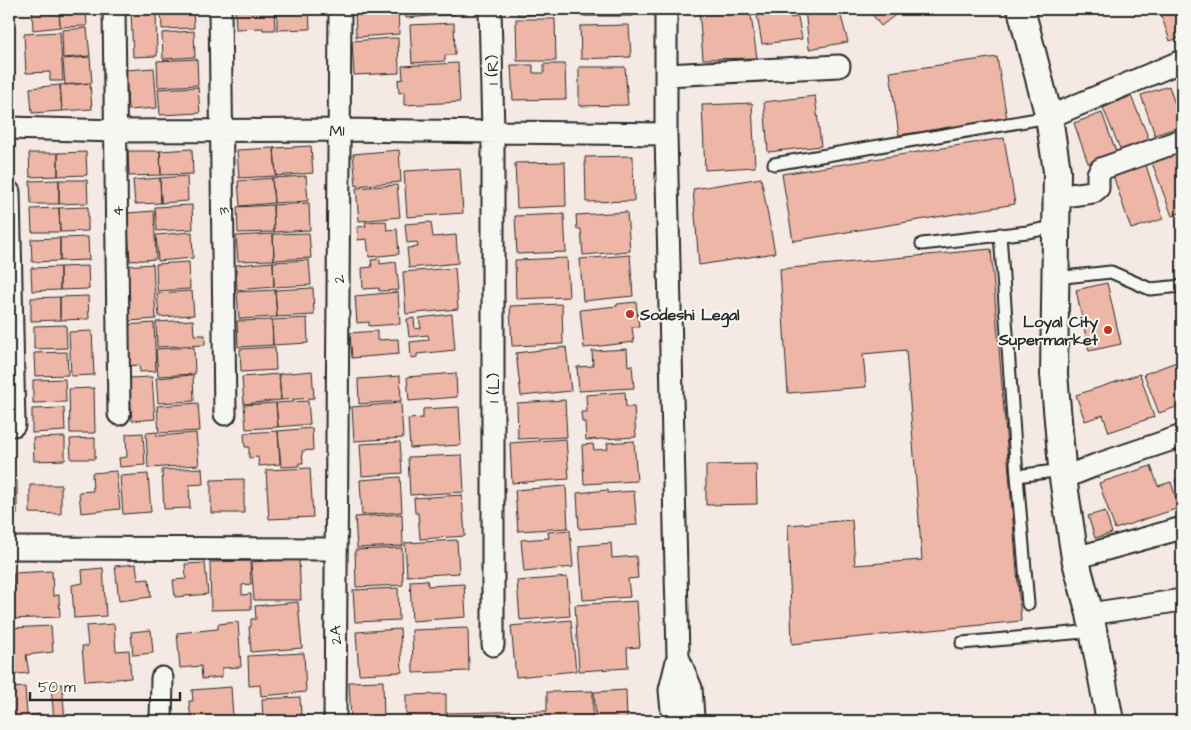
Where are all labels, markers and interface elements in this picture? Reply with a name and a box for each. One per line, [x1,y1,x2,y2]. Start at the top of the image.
street label: 1 (R) [482,54,504,85]
street label: M1 [329,120,345,142]
street label: 4 [107,205,129,217]
street label: 3 [213,207,235,215]
street label: 2 [328,274,350,284]
place label: Sodeshi Legal [639,304,740,328]
marker: Sodeshi Legal [624,308,636,320]
place label: Loyal City Supermarket [998,311,1099,351]
marker: Loyal City Supermarket [1102,324,1114,336]
street label: 1 (L) [483,373,505,403]
street label: 2A [325,625,347,645]
scale bar [30,670,180,702]
text: 50 m [38,677,76,698]

